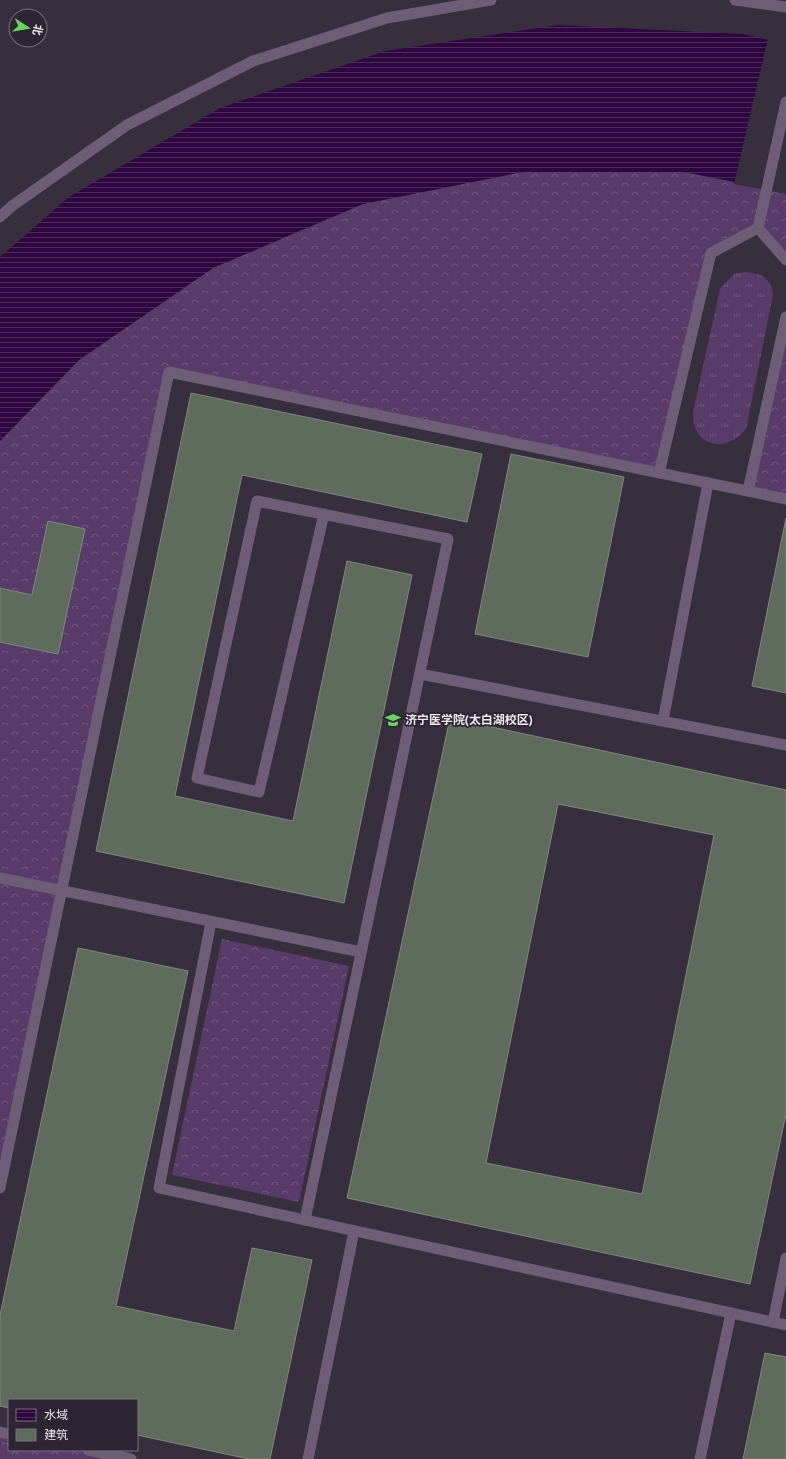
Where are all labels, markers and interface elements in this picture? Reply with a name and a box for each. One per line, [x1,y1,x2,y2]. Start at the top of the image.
north arrow [8,8,48,48]
text: 北 [30,23,45,37]
school or university icon: 济宁医学院(太白湖校区) [384,711,402,729]
place label: 济宁医学院(太白湖校区) [405,713,533,727]
legend [8,1399,138,1451]
text: 水域 [44,1408,68,1422]
text: 建筑 [44,1428,68,1442]

